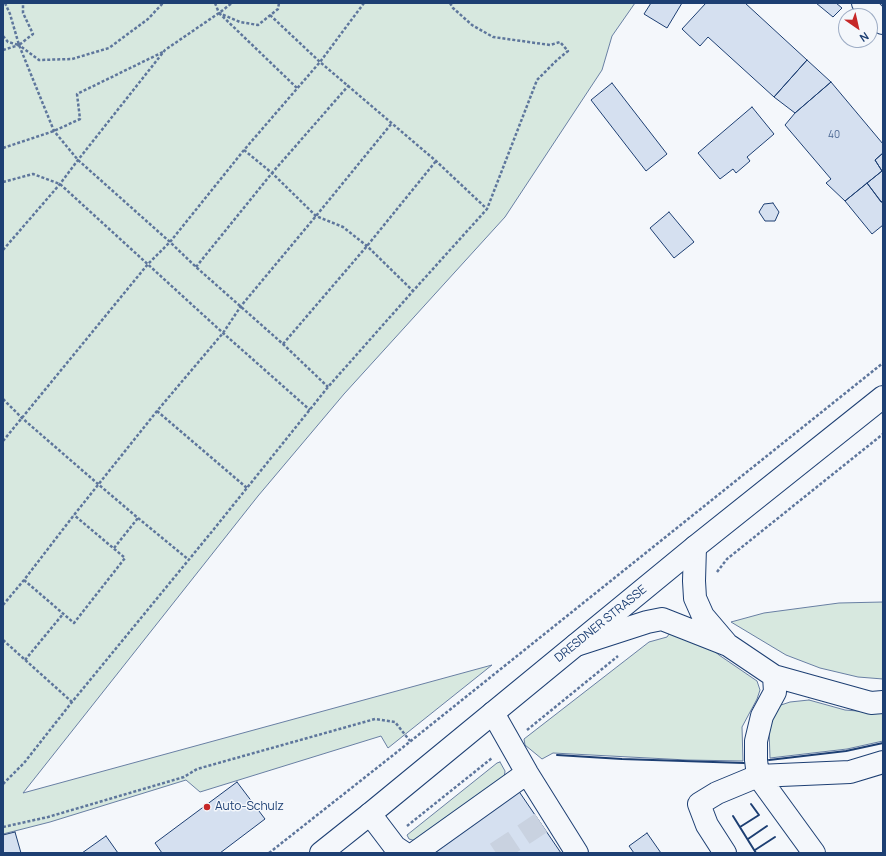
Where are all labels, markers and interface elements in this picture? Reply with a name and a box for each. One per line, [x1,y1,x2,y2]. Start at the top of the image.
north arrow [838,8,878,48]
text: N [857,29,872,46]
house number: 40 [828,129,840,141]
street label: DRESDNER STRASSE [552,583,650,665]
place label: Auto-Schulz [215,800,284,814]
marker: Auto-Schulz [202,802,212,812]

